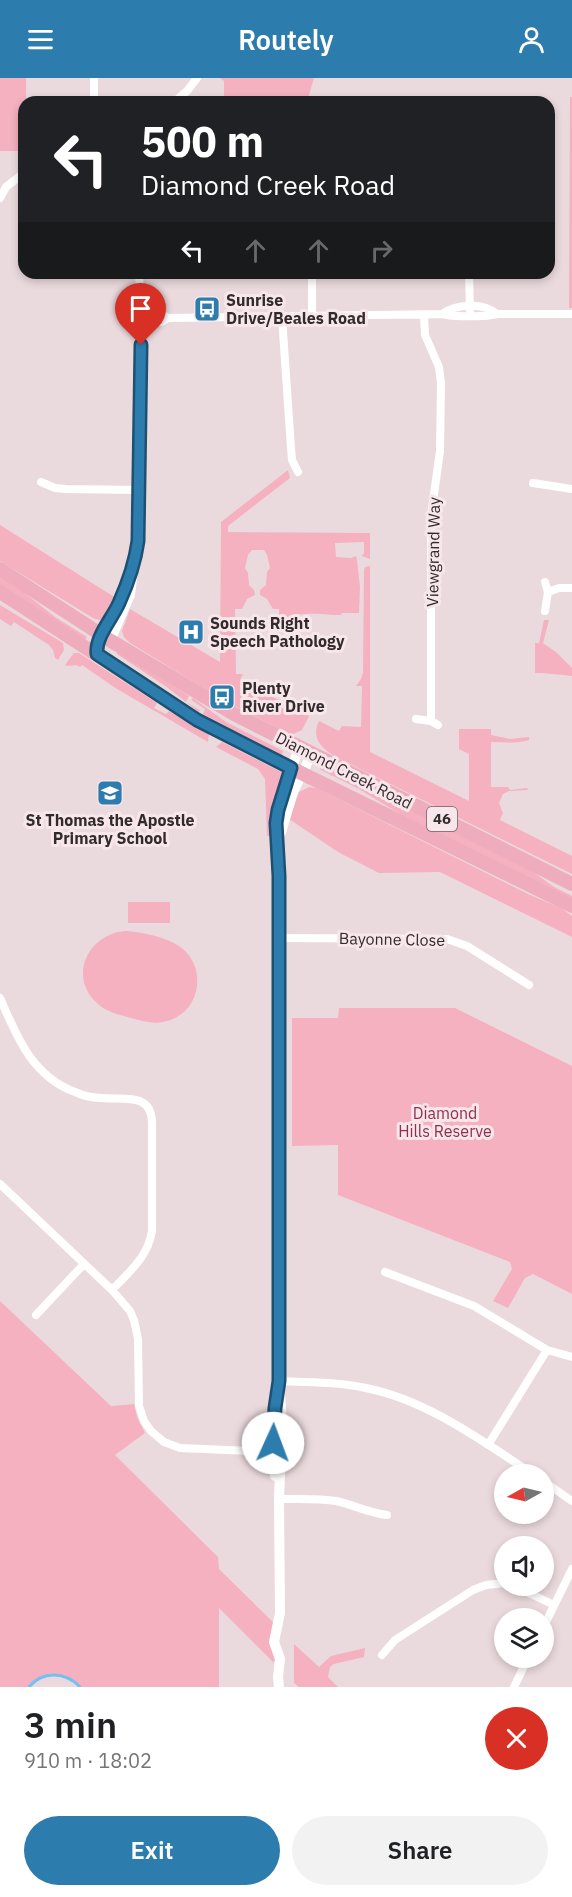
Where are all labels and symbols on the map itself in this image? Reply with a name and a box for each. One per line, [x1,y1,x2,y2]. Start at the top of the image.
pin [115,283,166,345]
place label: Sunrise Drive/Beales Road [226,290,366,328]
bus stop icon: Sunrise Drive/Beales Road [192,294,222,324]
street label: Viewgrand Way [422,497,444,607]
place label: Sounds Right Speech Pathology [210,613,345,651]
hospital icon: Sounds Right Speech Pathology [176,617,206,647]
place label: Plenty River Drive [242,678,325,716]
bus stop icon: Plenty River Drive [207,682,237,712]
street label: Diamond Creek Road [272,727,416,813]
school or university icon: St Thomas the Apostle Primary School [95,778,125,808]
road number: 46 [427,807,457,831]
place label: St Thomas the Apostle Primary School [25,810,195,848]
street label: Bayonne Close [339,928,446,950]
park label: Diamond Hills Reserve [398,1103,492,1141]
position arrow [241,1411,305,1475]
north arrow [494,1464,554,1524]

